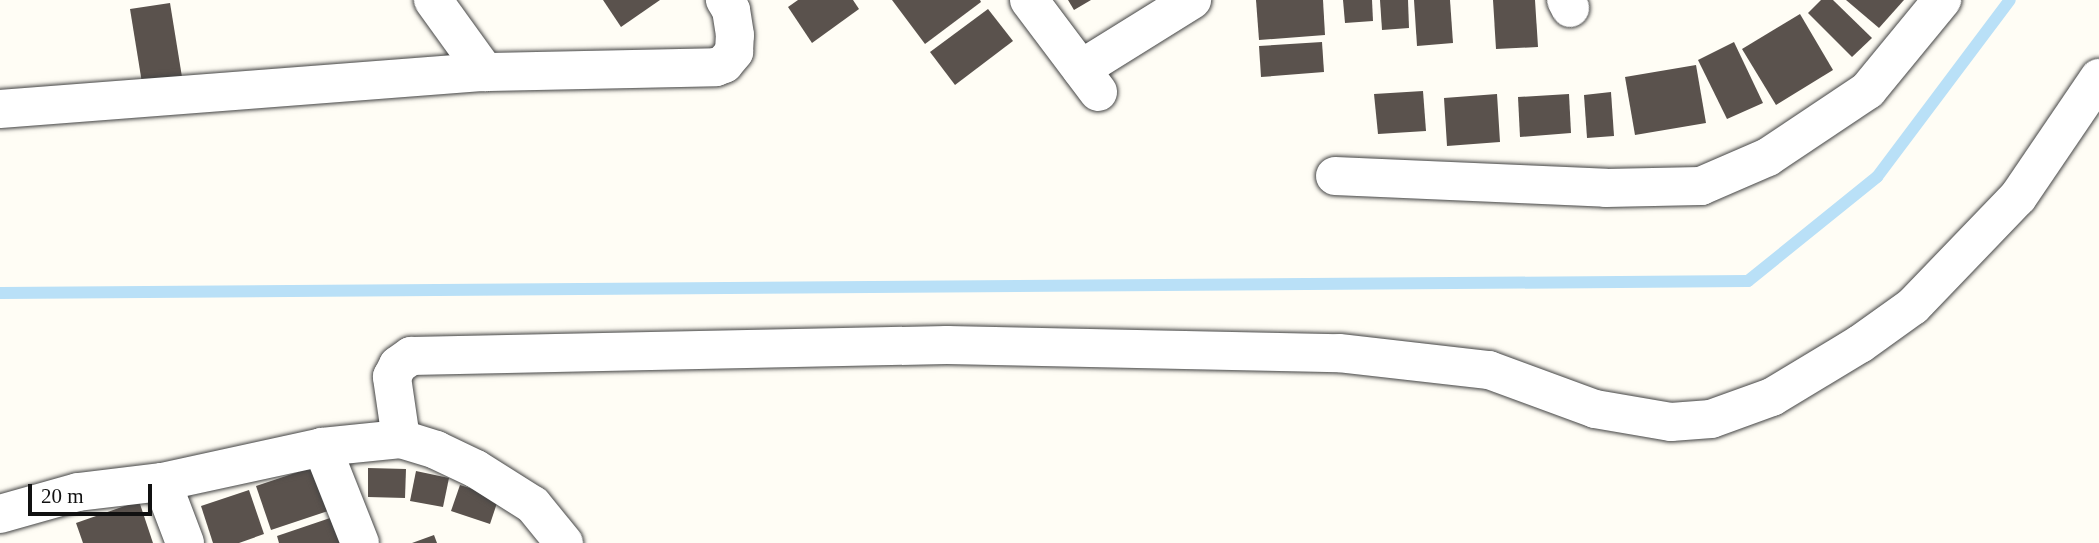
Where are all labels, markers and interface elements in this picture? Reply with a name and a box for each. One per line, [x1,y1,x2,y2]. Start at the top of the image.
scale bar [32,470,156,514]
text: 20 m [41,484,84,508]

